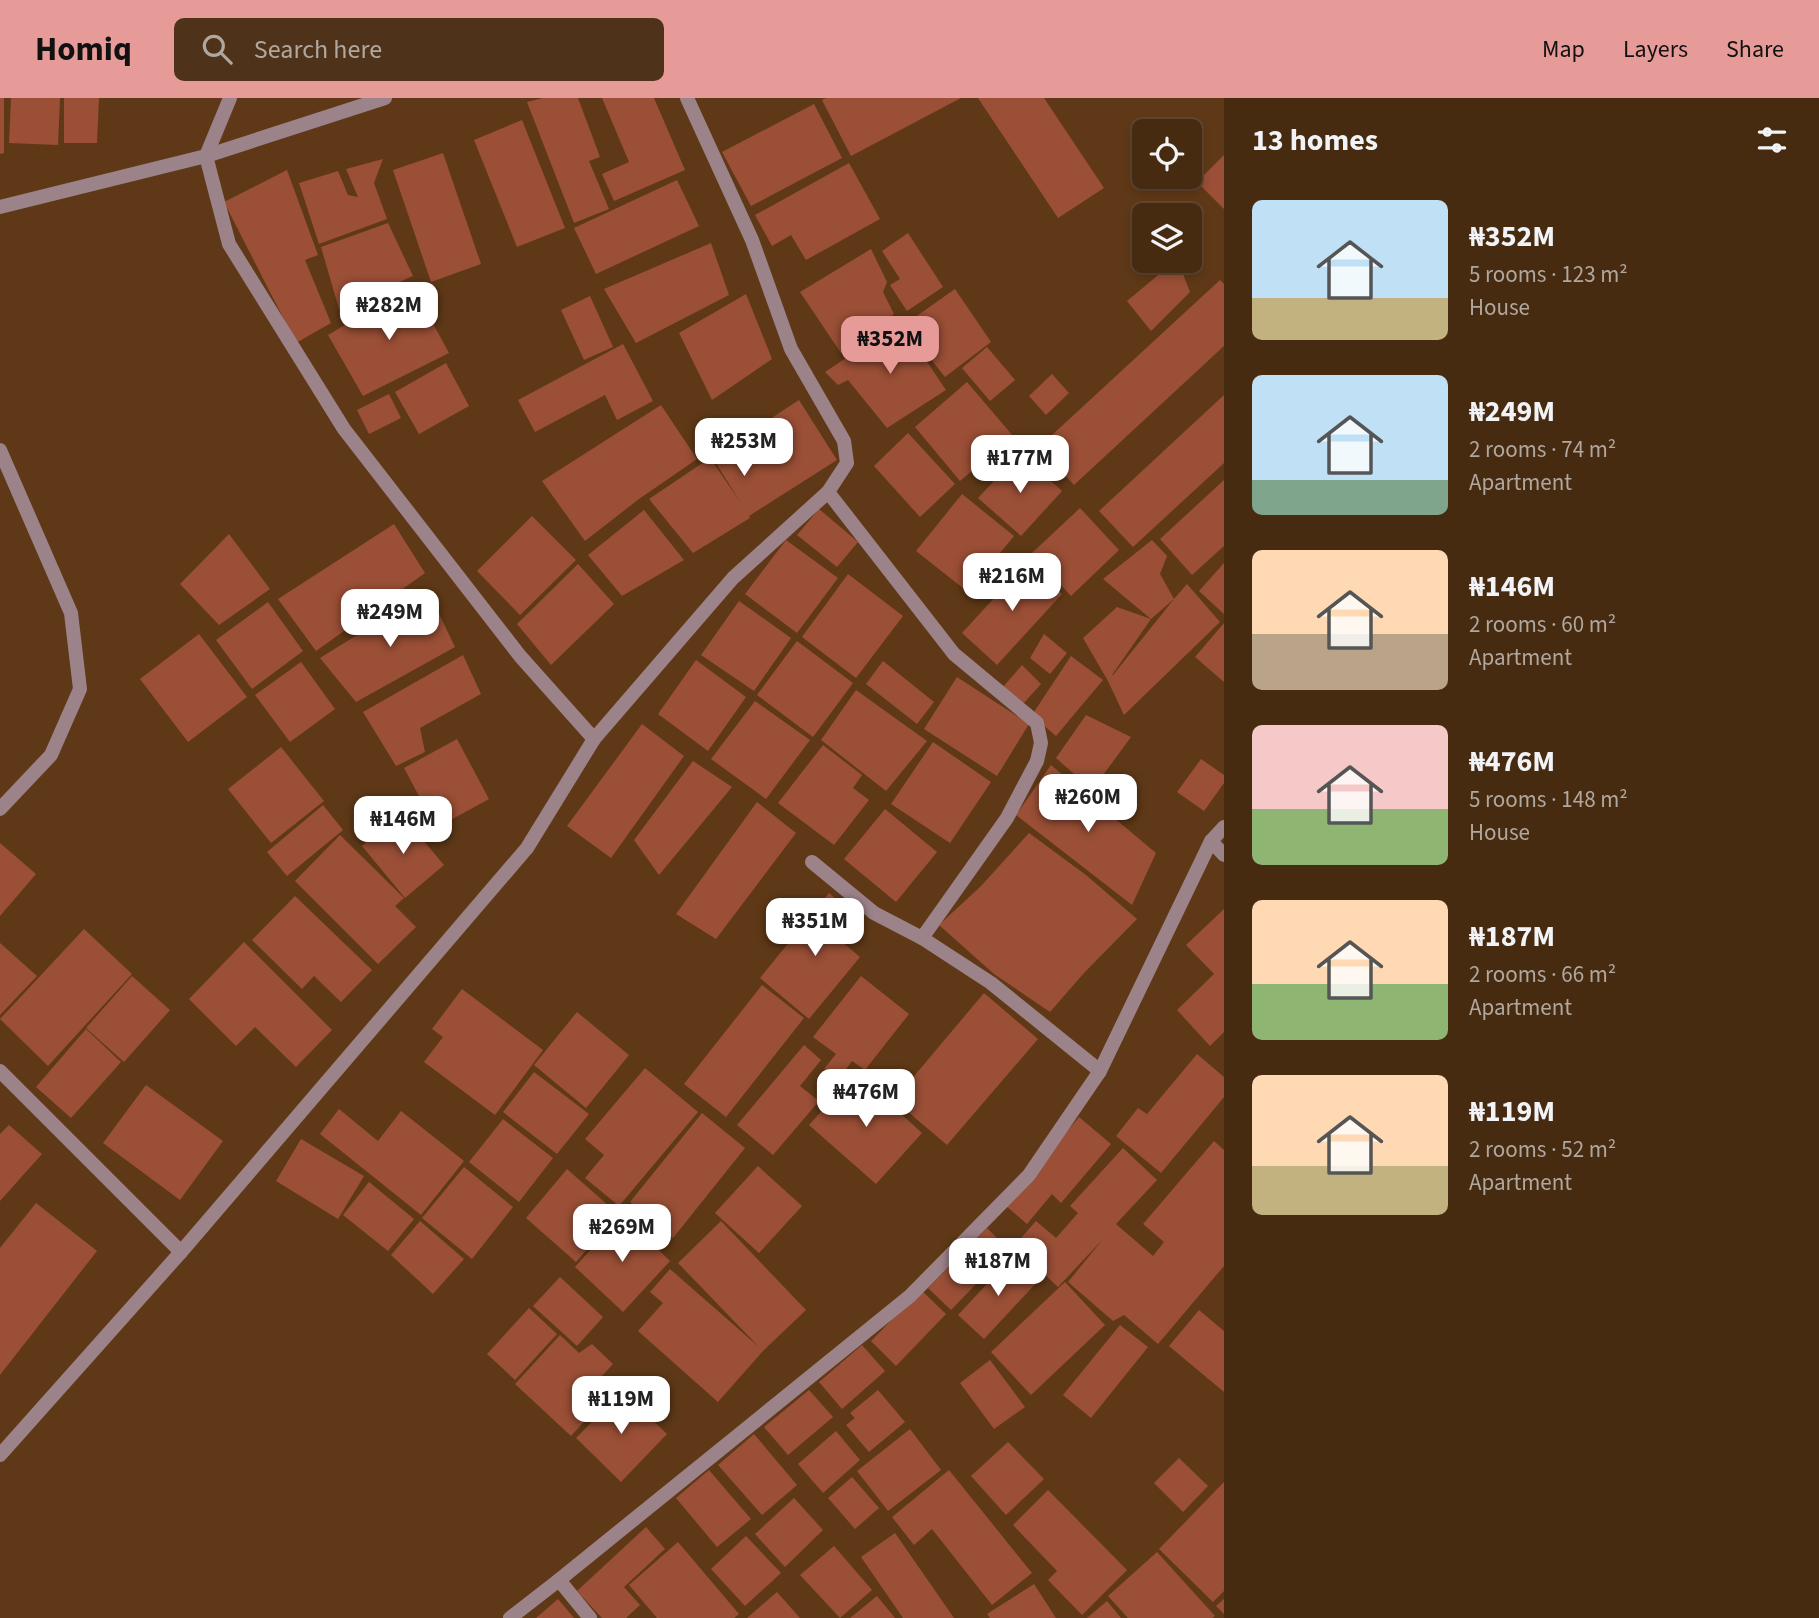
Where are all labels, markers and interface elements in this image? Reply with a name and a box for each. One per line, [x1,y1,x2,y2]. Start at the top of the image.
search box [174,18,664,81]
text: Homiq [35,26,132,73]
icon: search [198,30,236,68]
text: Search here [254,31,382,68]
text: Map [1542,32,1585,67]
text: Layers [1623,32,1688,67]
text: Share [1726,32,1784,67]
map controls [1132,119,1202,273]
button: locate [1132,119,1202,189]
text: 13 homes [1252,119,1378,162]
icon: filters [1753,121,1791,159]
button: layers [1132,203,1202,273]
text: ₦352M [1469,215,1555,258]
icon: home [1308,228,1392,312]
text: 5 rooms · 123 m² [1469,258,1628,291]
pin: ₦282M [340,282,438,342]
text: ₦282M [356,288,422,321]
text: House [1469,291,1530,324]
pin: ₦352M [841,316,939,376]
text: ₦352M [857,322,923,355]
text: ₦249M [1469,390,1555,433]
icon: home [1308,403,1392,487]
pin: ₦253M [695,418,793,478]
text: ₦253M [711,424,777,457]
text: 2 rooms · 74 m² [1469,433,1616,466]
pin: ₦177M [971,436,1069,495]
text: ₦177M [987,441,1053,474]
text: Apartment [1469,466,1572,499]
pin: ₦216M [963,554,1061,613]
text: ₦216M [979,559,1045,592]
text: ₦146M [1469,565,1555,608]
icon: home [1308,578,1392,662]
pin: ₦249M [341,589,439,649]
text: ₦249M [357,595,423,628]
text: 2 rooms · 60 m² [1469,608,1616,641]
text: Apartment [1469,641,1572,674]
text: ₦476M [1469,740,1555,783]
icon: home [1308,753,1392,837]
pin: ₦260M [1039,774,1137,834]
text: ₦260M [1055,780,1121,813]
text: 5 rooms · 148 m² [1469,783,1628,816]
pin: ₦146M [354,796,452,856]
text: ₦146M [370,802,436,835]
text: House [1469,816,1530,849]
pin: ₦351M [766,898,864,958]
text: ₦351M [782,904,848,937]
text: ₦187M [1469,915,1555,958]
icon: home [1308,928,1392,1012]
text: 2 rooms · 66 m² [1469,958,1616,991]
text: Apartment [1469,991,1572,1024]
pin: ₦476M [817,1070,915,1129]
text: ₦476M [833,1075,899,1108]
text: ₦119M [1469,1090,1555,1133]
icon: home [1308,1103,1392,1187]
text: 2 rooms · 52 m² [1469,1133,1616,1166]
text: Apartment [1469,1166,1572,1199]
pin: ₦269M [573,1204,671,1264]
text: ₦269M [589,1210,655,1243]
pin: ₦187M [949,1238,1047,1298]
text: ₦187M [965,1244,1031,1277]
pin: ₦119M [572,1376,670,1436]
text: ₦119M [588,1382,654,1415]

